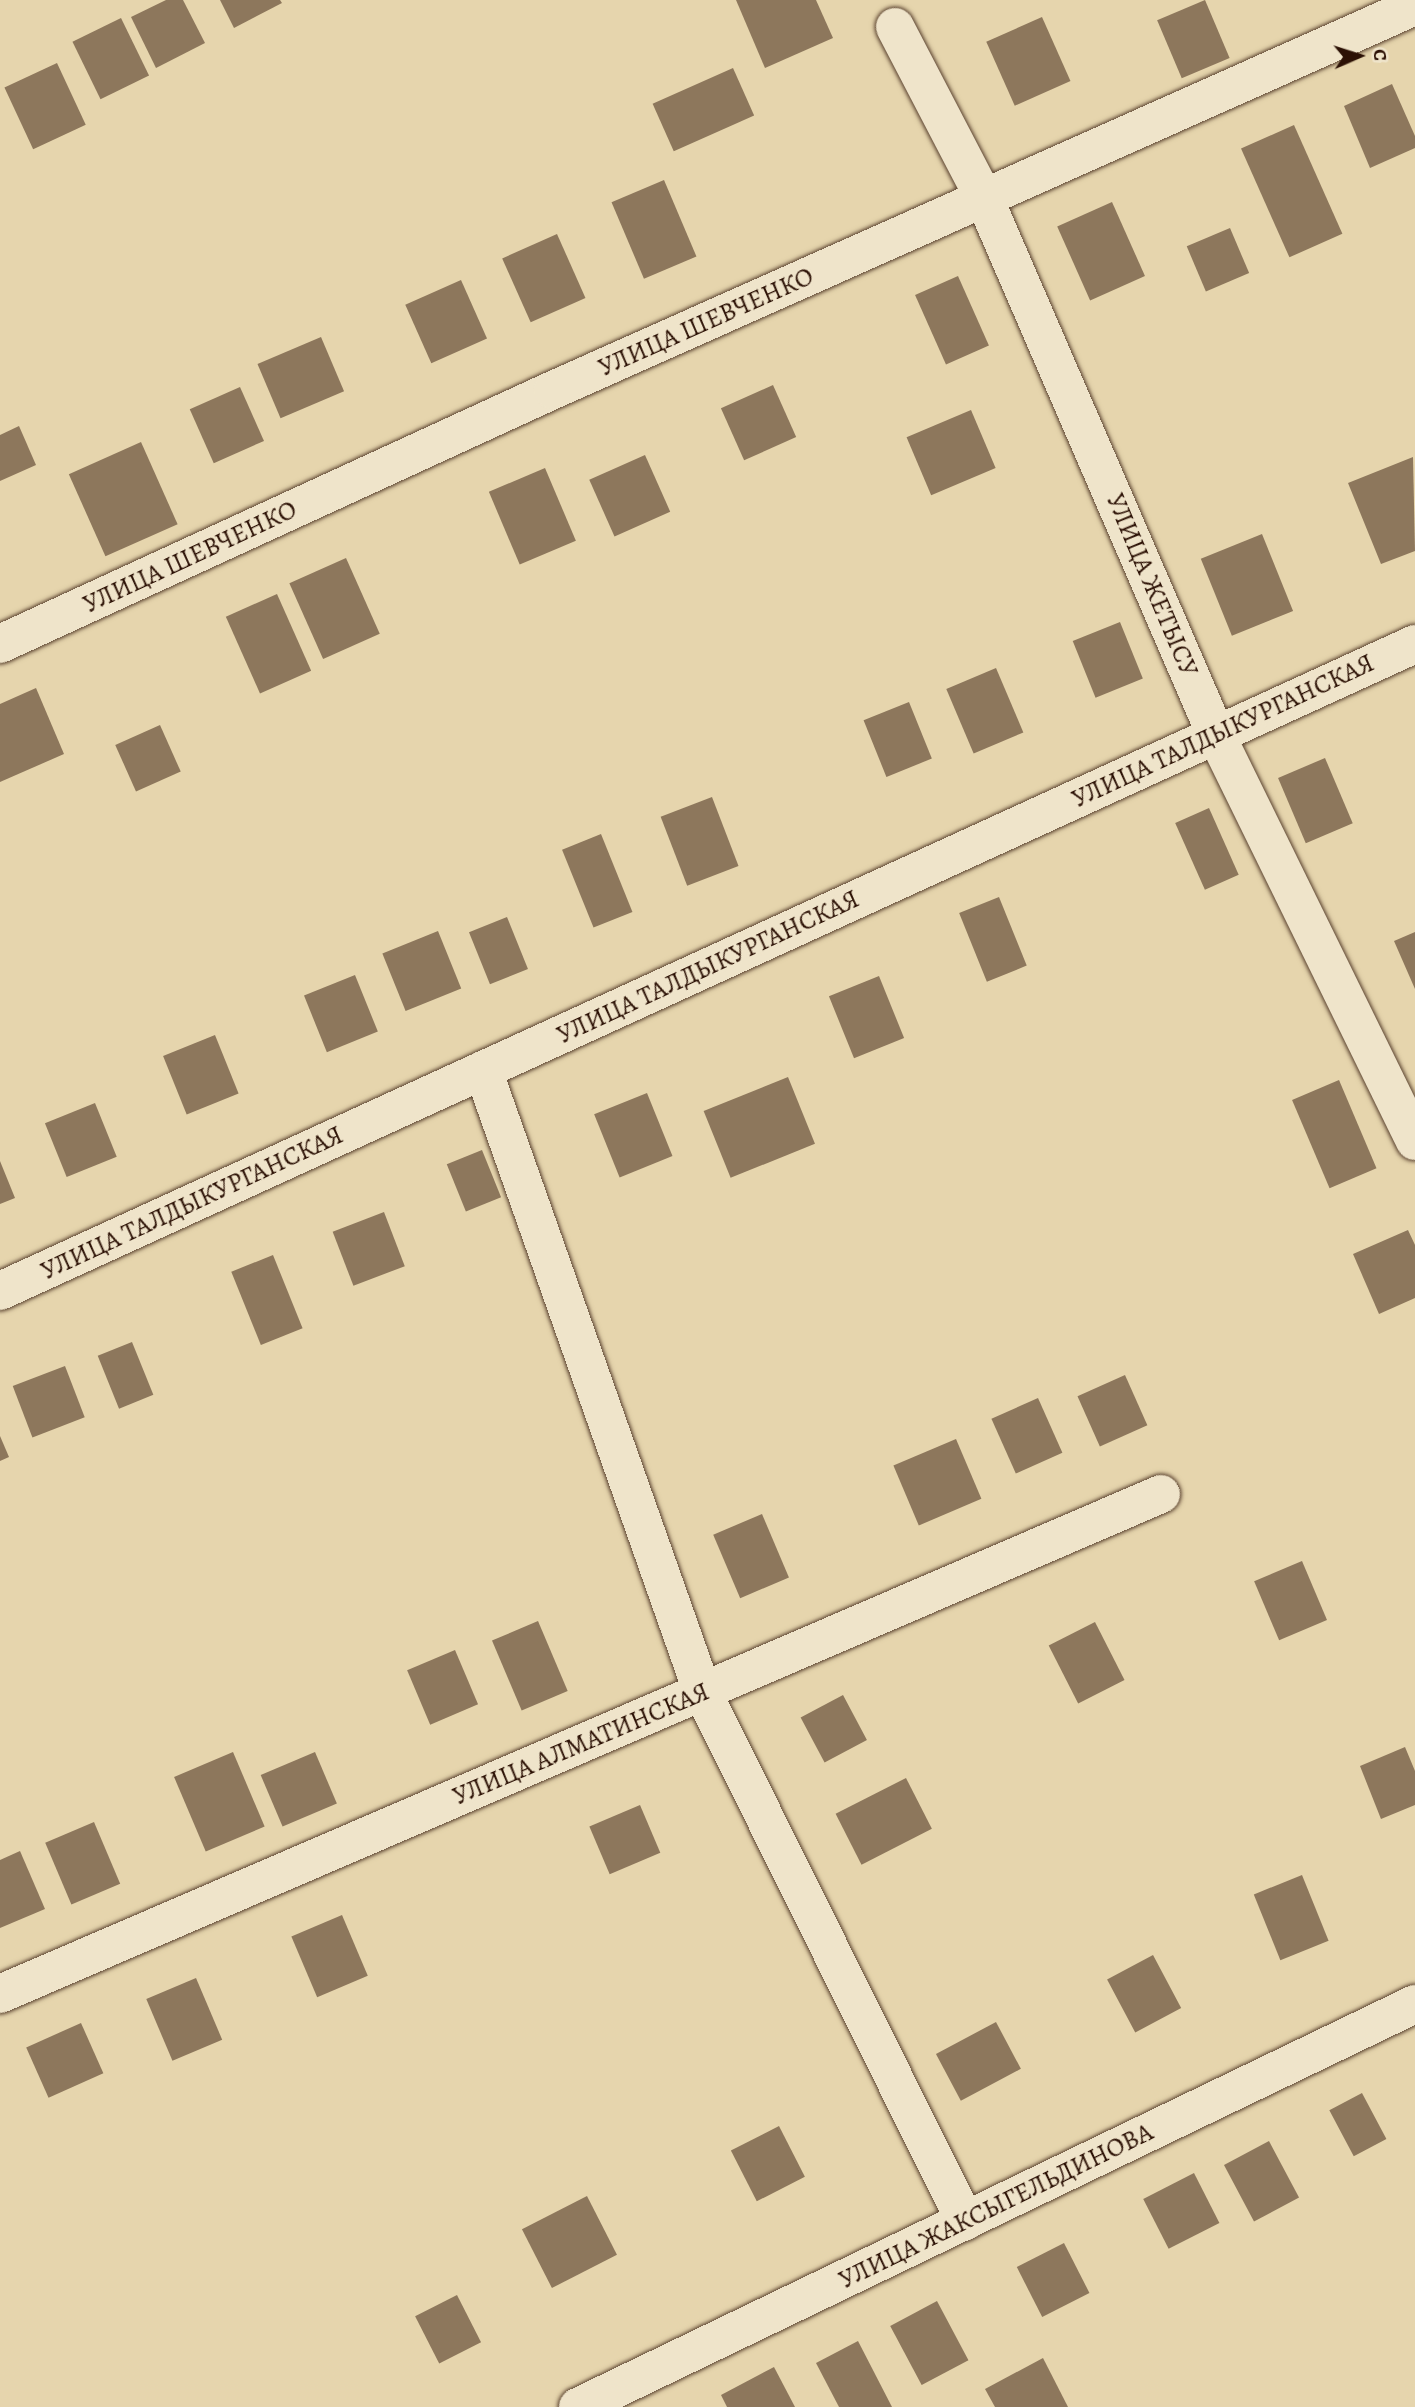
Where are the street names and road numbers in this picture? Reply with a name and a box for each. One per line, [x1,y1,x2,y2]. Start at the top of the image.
street label: УЛИЦА ШЕВЧЕНКО [594,261,818,383]
street label: УЛИЦА ЖЕТЫСУ [1099,489,1205,681]
street label: УЛИЦА ШЕВЧЕНКО [78,494,302,620]
street label: УЛИЦА ТАЛДЫКУРГАНСКАЯ [1067,647,1379,815]
street label: УЛИЦА ТАЛДЫКУРГАНСКАЯ [552,883,864,1051]
street label: УЛИЦА ТАЛДЫКУРГАНСКАЯ [36,1119,348,1287]
street label: УЛИЦА АЛМАТИНСКАЯ [448,1676,714,1812]
street label: УЛИЦА ЖАКСЫГЕЛЬДИНОВА [834,2116,1158,2296]

